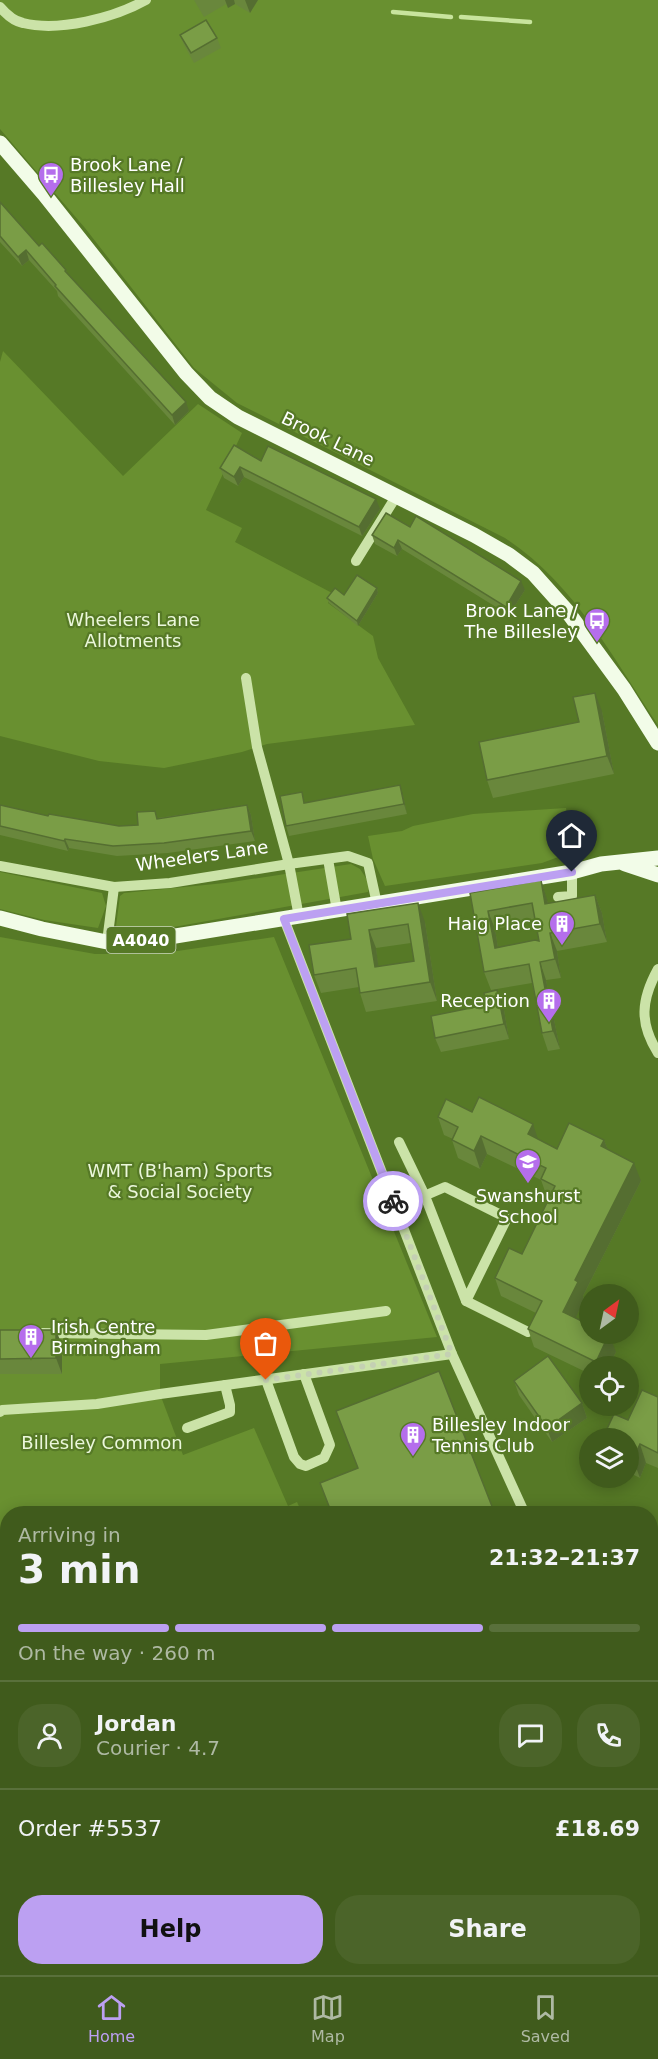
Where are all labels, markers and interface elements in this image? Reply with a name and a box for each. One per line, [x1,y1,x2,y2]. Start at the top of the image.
place label: Brook Lane / Billesley Hall [70,154,185,196]
bus stop icon: Brook Lane / Billesley Hall [36,160,66,198]
street label: Brook Lane [278,407,378,470]
place label: Brook Lane / The Billesley [463,600,579,642]
bus stop icon: Brook Lane / The Billesley [582,606,612,644]
park label: Wheelers Lane Allotments [66,609,200,651]
pin [546,810,597,872]
icon: home [555,819,588,852]
street label: Wheelers Lane [134,836,269,875]
building icon: Haig Place [547,909,577,947]
place label: Haig Place [447,913,542,934]
road number: A4040 [106,927,176,953]
building icon: Reception [534,986,564,1024]
place label: Reception [440,990,530,1011]
school or university icon: Swanshurst School [513,1147,543,1185]
park label: WMT (B'ham) Sports & Social Society [88,1160,272,1202]
courier [363,1171,423,1231]
icon: bike [377,1185,410,1218]
place label: Swanshurst School [476,1185,580,1227]
north arrow [579,1284,639,1344]
map controls [579,1284,639,1488]
place label: Irish Centre Birmingham [51,1316,161,1358]
pin [240,1318,291,1380]
building icon: Irish Centre Birmingham [16,1322,46,1360]
icon: bag [249,1327,282,1360]
button: locate [579,1356,639,1416]
place label: Billesley Indoor Tennis Club [431,1414,570,1456]
building icon: Billesley Indoor Tennis Club [398,1420,428,1458]
button: layers [579,1428,639,1488]
park label: Billesley Common [21,1432,183,1453]
text: Arriving in [18,1523,121,1547]
text: 21:32–21:37 [489,1545,640,1570]
text: 3 min [18,1547,140,1592]
text: On the way · 260 m [18,1641,216,1665]
button: person [18,1704,81,1767]
button: chat [499,1704,562,1767]
button: phone [577,1704,640,1767]
text: Jordan [96,1711,176,1736]
text: Courier · 4.7 [96,1736,220,1760]
text: Order #5537 [18,1816,162,1841]
text: £18.69 [555,1816,640,1841]
button: Help [18,1895,323,1964]
button: Share [335,1895,640,1964]
tab: Home [88,1991,135,2046]
tab: Map [311,1991,345,2046]
tab: Saved [521,1991,570,2046]

